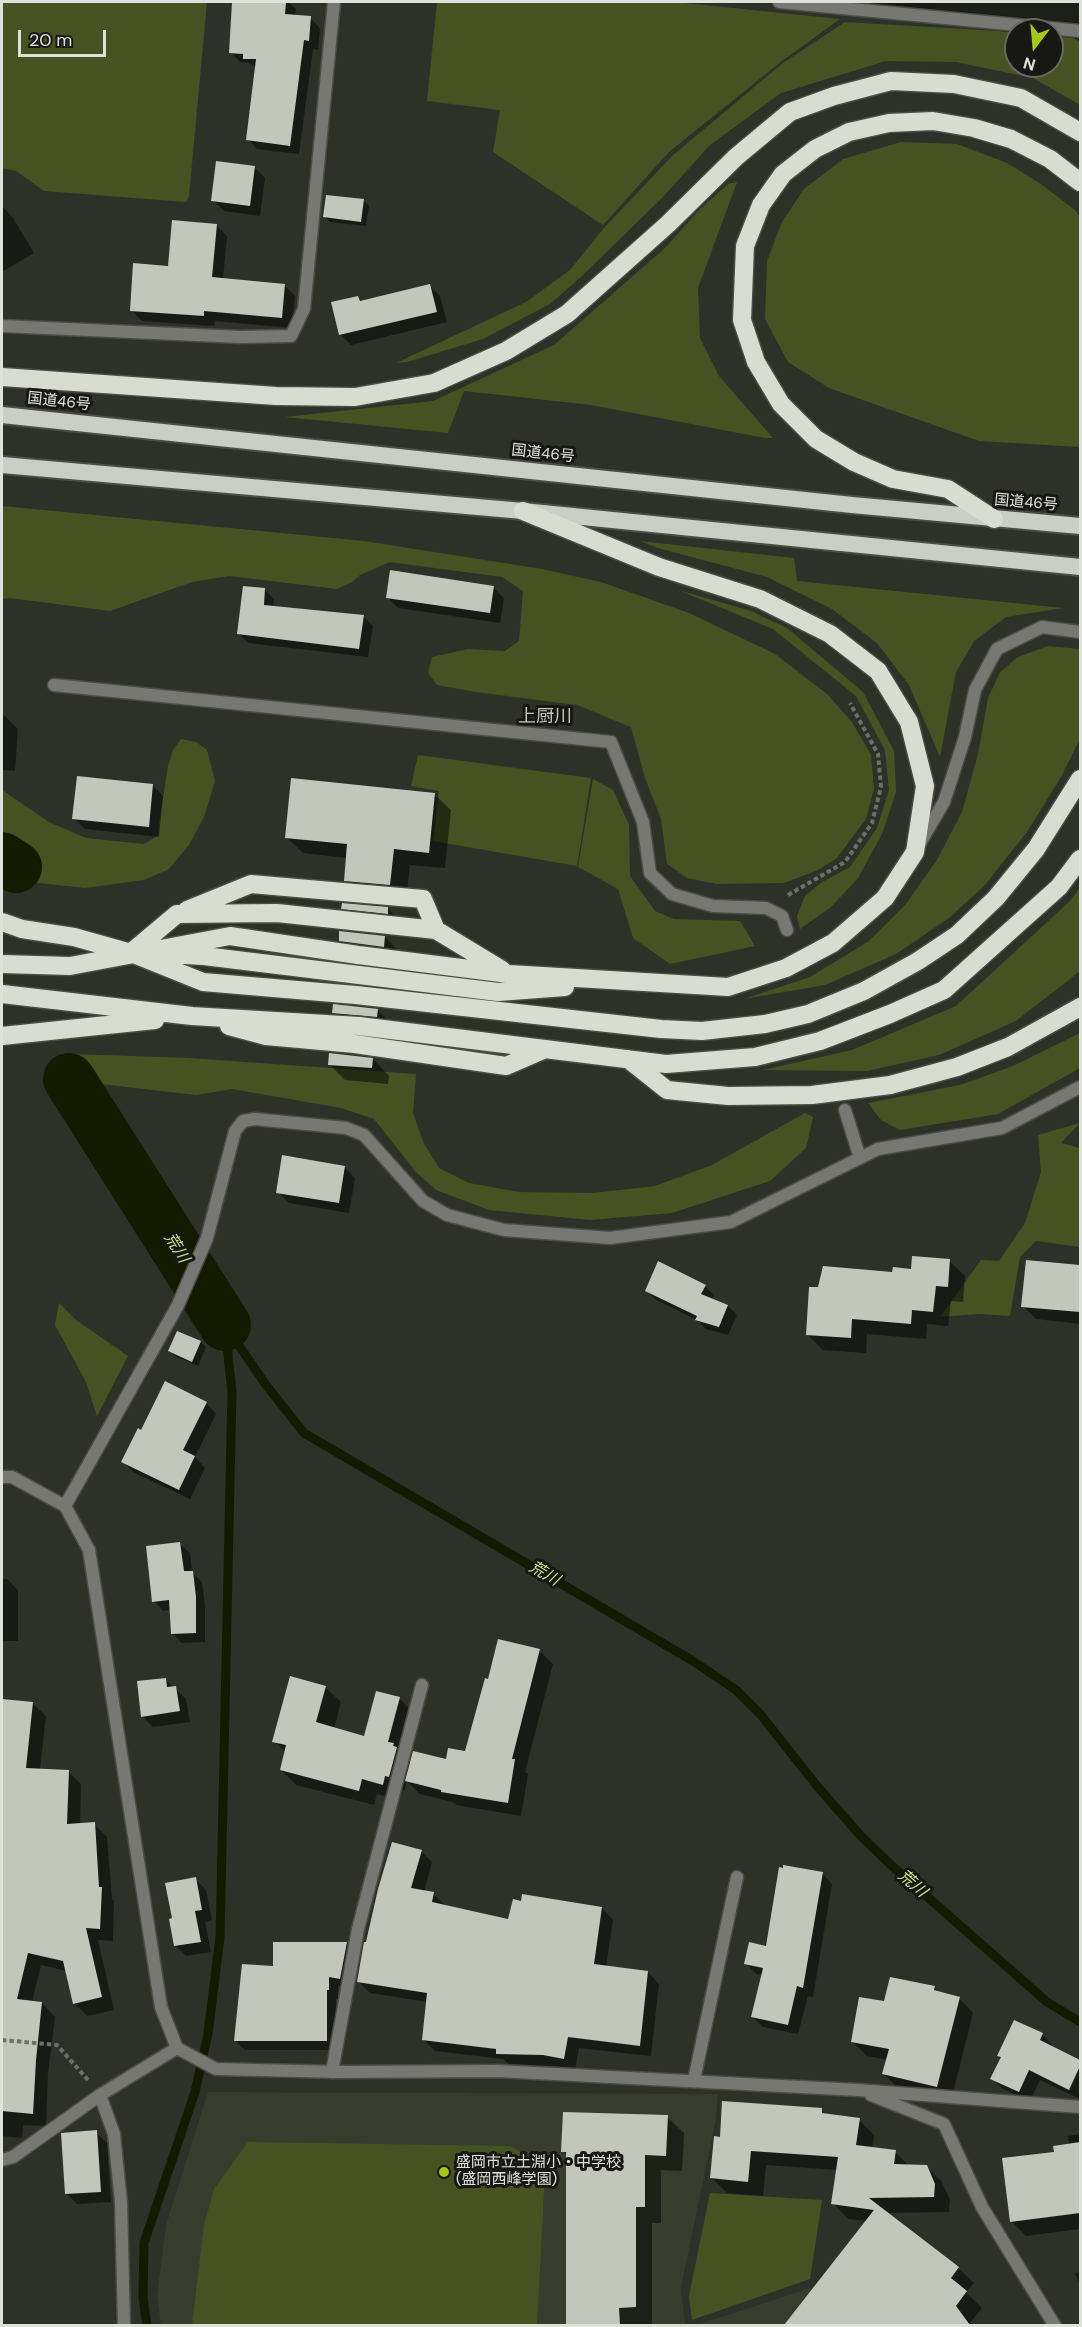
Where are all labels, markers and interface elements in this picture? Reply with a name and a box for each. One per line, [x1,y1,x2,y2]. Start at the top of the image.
scale bar [21,18,110,56]
north arrow [1004,18,1064,78]
text: 20 m [29,28,72,52]
text: N [1021,52,1038,76]
street label: 国道46号 [26,390,92,414]
street label: 国道46号 [510,442,576,466]
street label: 国道46号 [994,491,1058,515]
district label: 上厨川 [518,706,572,728]
water label: 荒川 [159,1229,193,1267]
water label: 荒川 [525,1558,563,1590]
water label: 荒川 [894,1866,930,1902]
place label: 盛岡市立土淵小・中学校 (盛岡西峰学園) [456,2154,621,2189]
marker: 盛岡市立土淵小・中学校 (盛岡西峰学園) [437,2165,451,2179]

